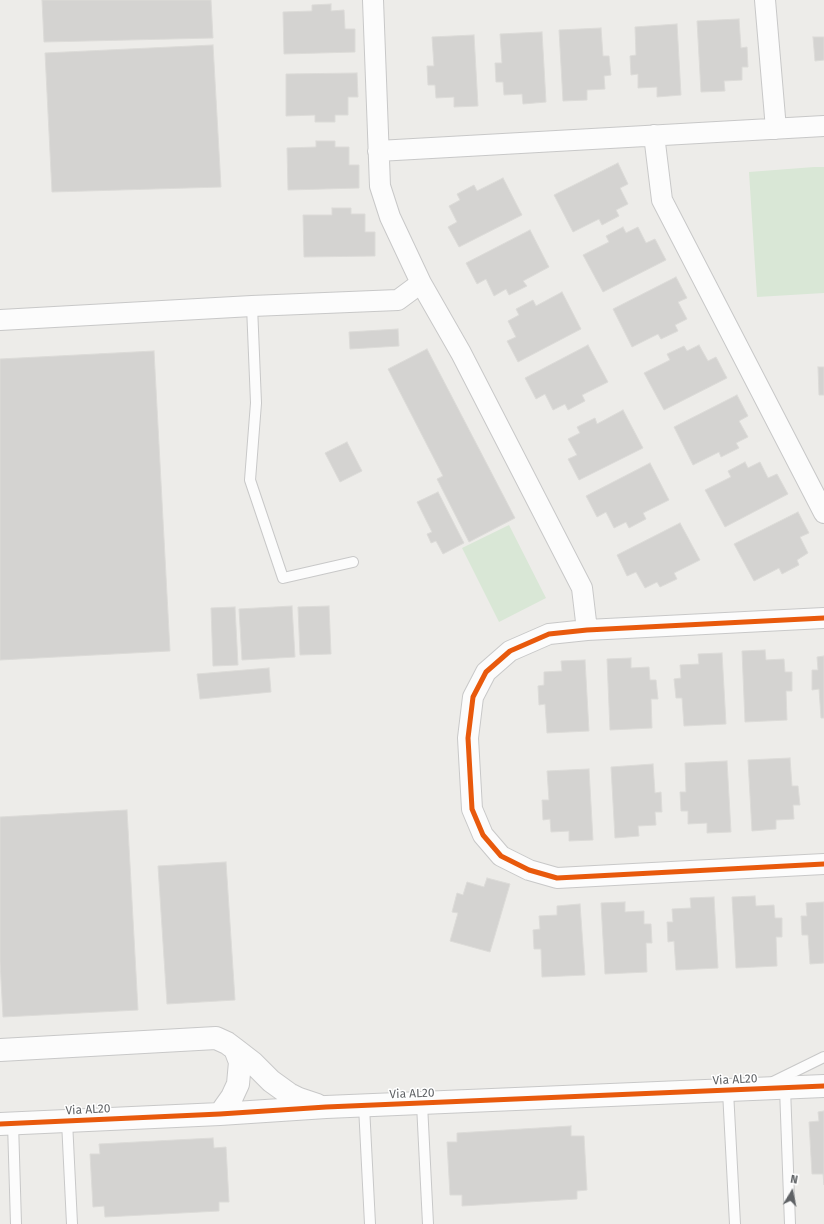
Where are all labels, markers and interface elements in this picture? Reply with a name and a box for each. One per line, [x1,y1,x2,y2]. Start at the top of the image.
street label: Via AL20 [712,1072,758,1088]
street label: Via AL20 [389,1086,435,1102]
street label: Via AL20 [65,1102,111,1118]
north arrow [772,1172,812,1212]
text: N [789,1173,799,1187]

